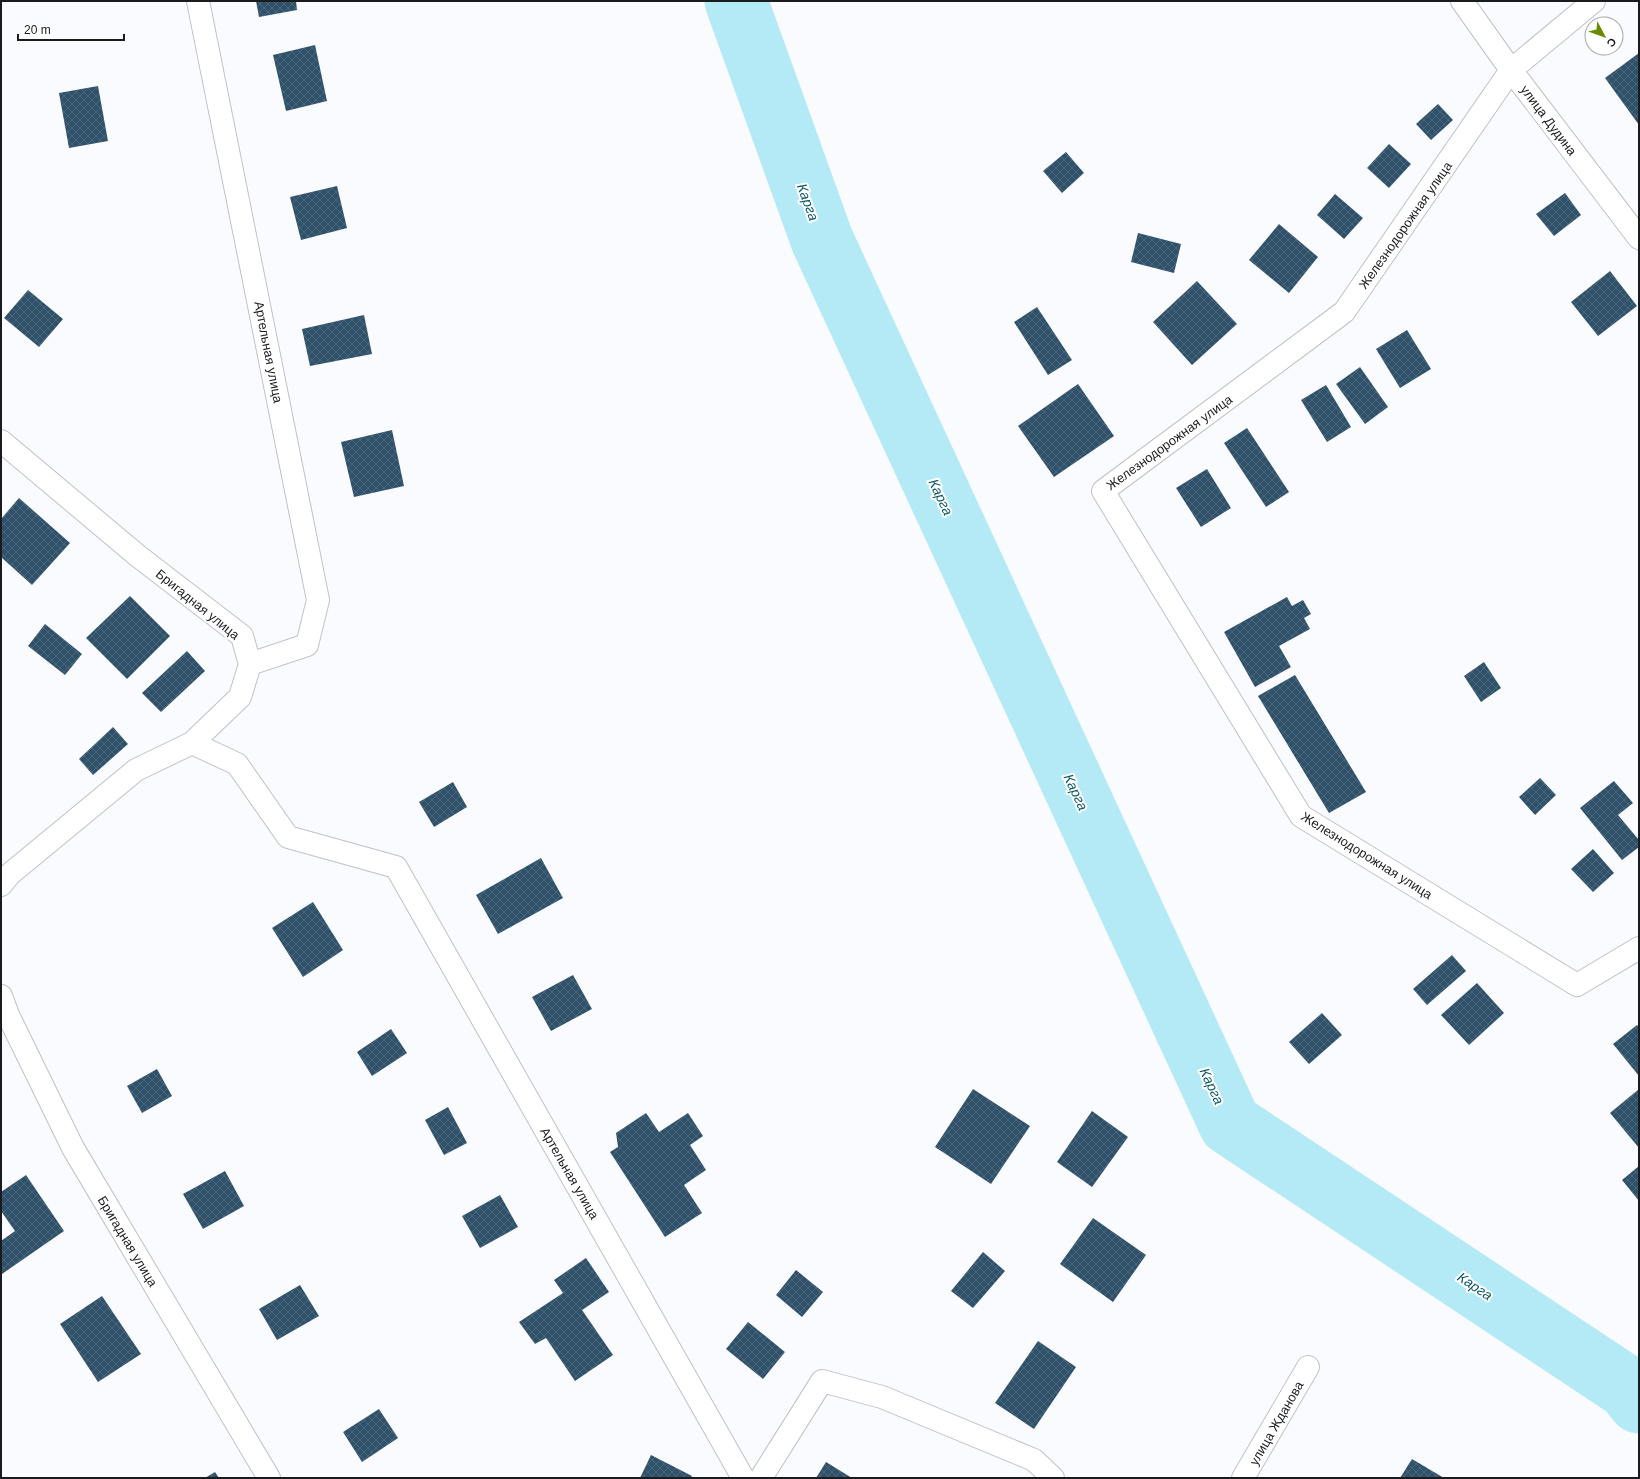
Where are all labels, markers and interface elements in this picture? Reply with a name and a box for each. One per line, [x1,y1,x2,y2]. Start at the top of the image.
scale bar [18,16,124,42]
north arrow [1584,16,1624,56]
text: 20 m [24,23,51,37]
text: С [1604,36,1619,50]
street label: улица Дудина [1517,82,1580,159]
street label: Железнодорожная улица [1356,158,1456,292]
water label: Карга [794,181,822,223]
street label: Артельная улица [251,300,286,405]
street label: Железнодорожная улица [1103,391,1236,493]
water label: Карга [926,476,956,518]
street label: Бригадная улица [153,566,243,643]
water label: Карга [1061,771,1091,813]
street label: Железнодорожная улица [1298,809,1436,902]
water label: Карга [1197,1065,1227,1107]
street label: Артельная улица [537,1125,602,1222]
street label: Бригадная улица [95,1193,161,1290]
water label: Карга [1455,1269,1496,1303]
street label: улица Жданова [1246,1378,1307,1468]

